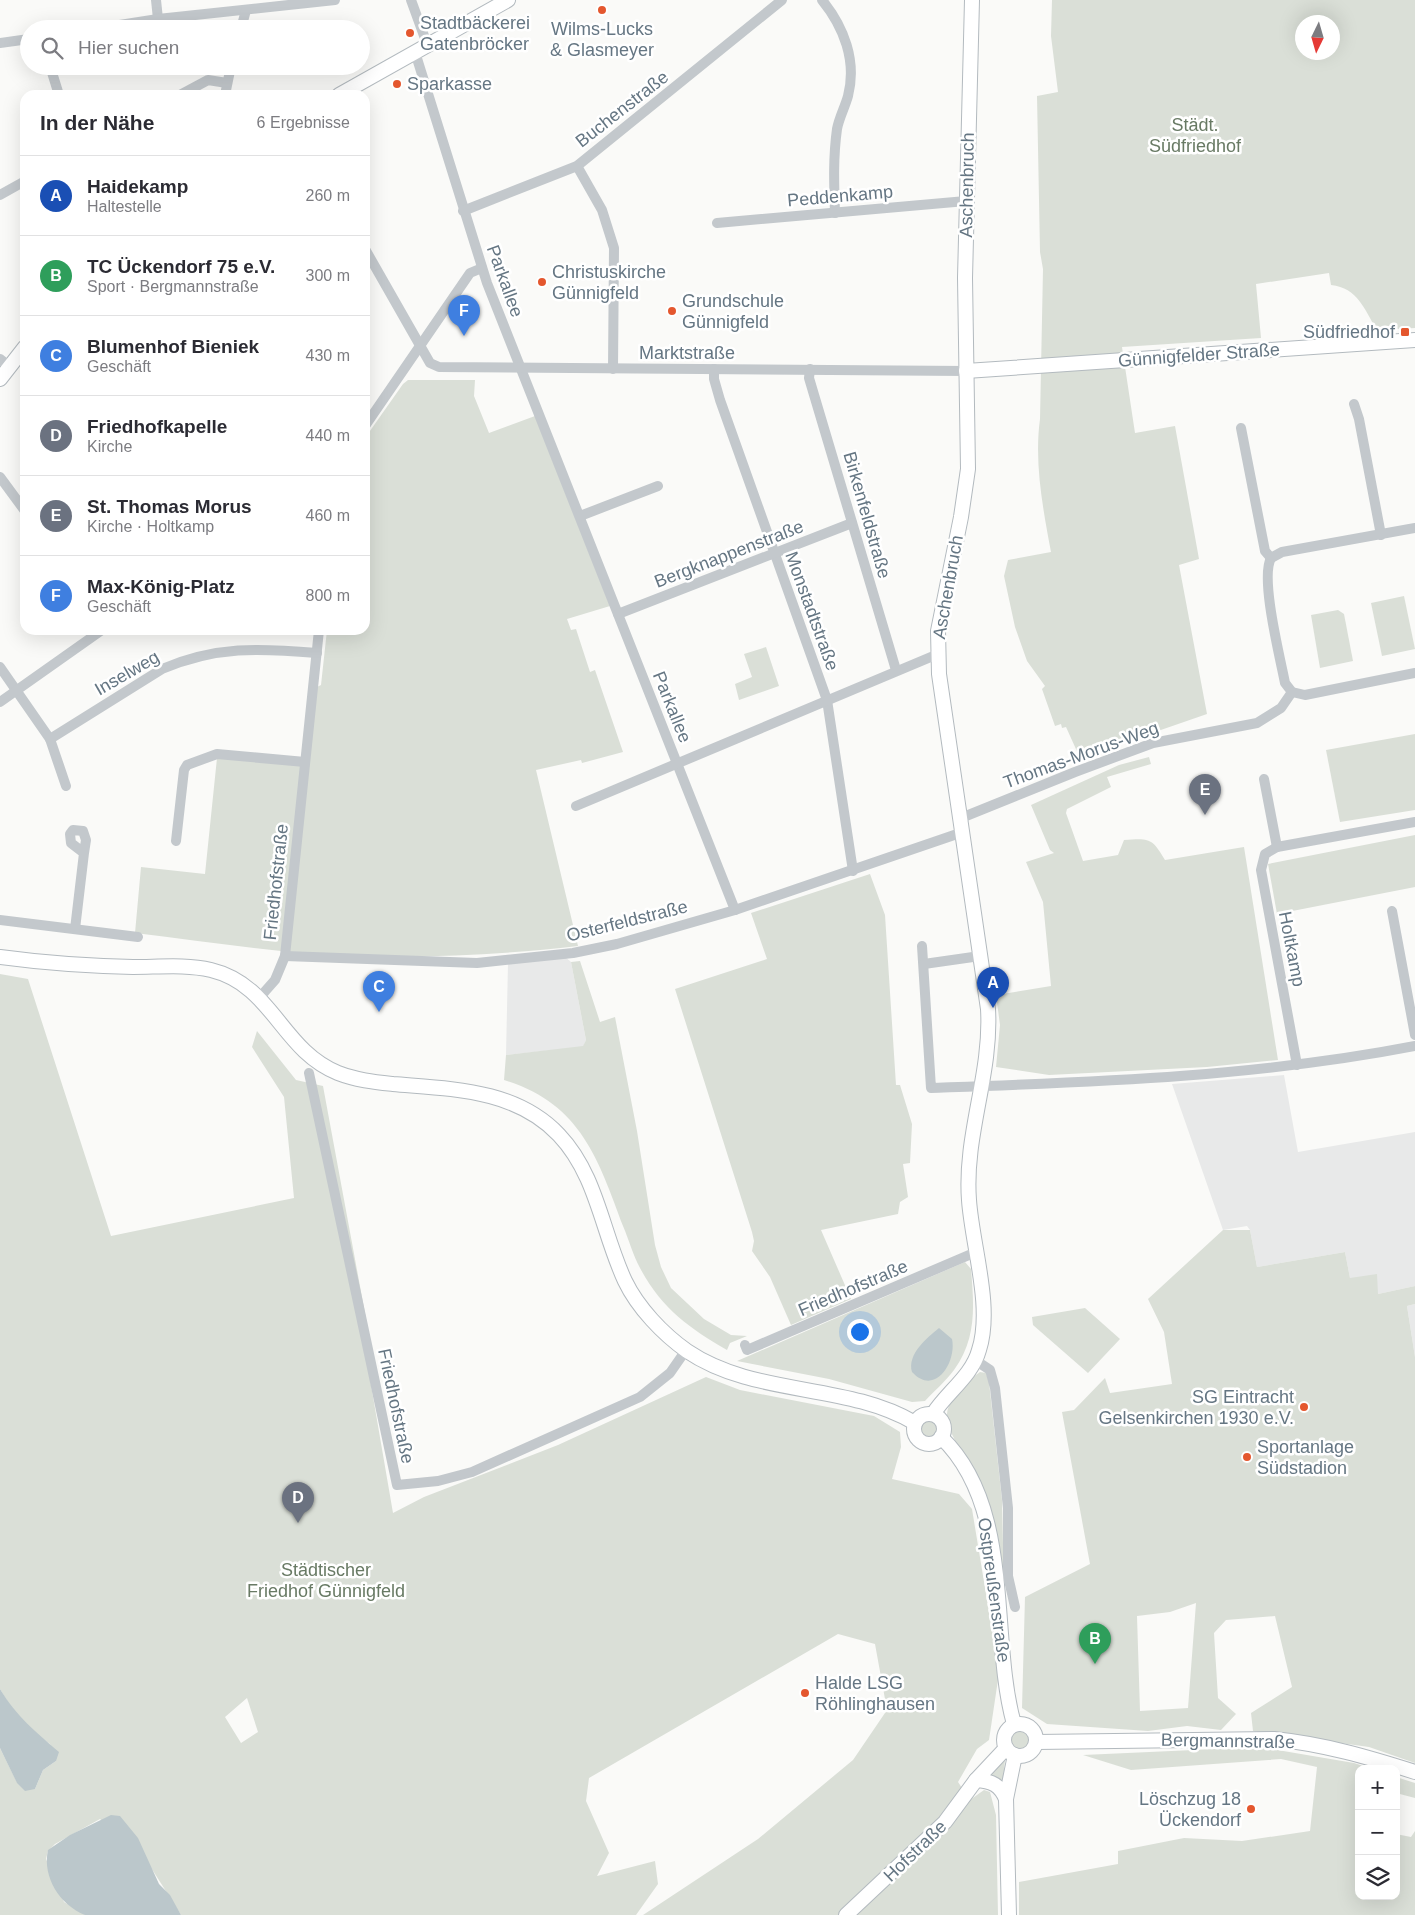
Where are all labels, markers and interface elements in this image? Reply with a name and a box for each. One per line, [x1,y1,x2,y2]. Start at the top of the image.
marker: Wilms-Lucks & Glasmeyer [596,4,608,16]
place label: Stadtbäckerei Gatenbröcker [420,13,530,54]
north arrow [1295,15,1340,60]
place label: Wilms-Lucks & Glasmeyer [550,19,654,60]
search box [20,20,370,75]
marker: Stadtbäckerei Gatenbröcker [404,27,416,39]
icon: search [38,34,66,62]
text: Hier suchen [78,37,179,58]
street label: Buchenstraße [572,67,672,151]
place label: Sparkasse [407,74,492,94]
marker: Sparkasse [391,78,403,90]
text: In der Nähe [40,111,154,134]
text: 6 Ergebnisse [257,114,350,131]
park label: Städt. Südfriedhof [1149,115,1242,156]
street label: Aschenbruch [956,132,978,238]
text: Haidekamp [87,176,188,197]
street label: Peddenkamp [786,181,894,211]
text: A [50,187,62,204]
text: 260 m [306,187,350,204]
text: Haltestelle [87,198,162,215]
street label: Parkallee [483,242,527,320]
text: TC Ückendorf 75 e.V. [87,256,275,277]
place label: Christuskirche Günnigfeld [552,262,666,303]
text: B [50,267,62,284]
text: 300 m [306,267,350,284]
marker: Christuskirche Günnigfeld [536,276,548,288]
text: Sport · Bergmannstraße [87,278,259,295]
place label: Grundschule Günnigfeld [682,291,784,332]
pin: F [448,295,480,336]
marker: Grundschule Günnigfeld [666,305,678,317]
place label: Südfriedhof [1303,322,1396,342]
marker: Südfriedhof [1399,326,1411,338]
text: Blumenhof Bieniek [87,336,259,357]
street label: Günnigfelder Straße [1117,339,1281,371]
street label: Marktstraße [639,343,735,363]
text: C [50,347,62,364]
text: 430 m [306,347,350,364]
text: Geschäft [87,358,151,375]
text: Friedhofkapelle [87,416,227,437]
text: D [50,427,62,444]
text: 440 m [306,427,350,444]
text: Kirche [87,438,132,455]
street label: Birkenfeldstraße [839,449,895,581]
text: St. Thomas Morus [87,496,252,517]
text: E [51,507,61,524]
text: 460 m [306,507,350,524]
street label: Bergknappenstraße [652,516,806,592]
text: Kirche · Holtkamp [87,518,214,535]
street label: Aschenbruch [929,534,967,640]
street label: Monstadtstraße [781,549,843,673]
text: Max-König-Platz [87,576,235,597]
text: F [51,587,61,604]
text: 800 m [306,587,350,604]
text: Geschäft [87,598,151,615]
street label: Inselweg [91,647,163,699]
street label: Parkallee [649,668,695,746]
street label: Thomas-Morus-Weg [1001,718,1161,792]
pin: E [1189,774,1221,815]
street label: Friedhofstraße [260,823,292,941]
street label: Osterfeldstraße [564,896,690,946]
street label: Holtkamp [1275,910,1309,988]
pin: A [977,967,1009,1008]
pin: C [363,971,395,1012]
street label: Friedhofstraße [795,1256,911,1320]
your location [847,1319,873,1345]
street label: Friedhofstraße [374,1347,418,1465]
place label: SG Eintracht Gelsenkirchen 1930 e.V. [1099,1387,1294,1428]
marker: SG Eintracht Gelsenkirchen 1930 e.V. [1298,1401,1310,1413]
place label: Sportanlage Südstadion [1257,1437,1354,1478]
marker: Sportanlage Südstadion [1241,1451,1253,1463]
pin: D [282,1482,314,1523]
street label: Ostpreußenstraße [974,1516,1014,1664]
park label: Städtischer Friedhof Günnigfeld [247,1560,405,1601]
pin: B [1079,1623,1111,1664]
place label: Halde LSG Röhlinghausen [815,1673,935,1714]
marker: Halde LSG Röhlinghausen [799,1687,811,1699]
street label: Bergmannstraße [1161,1730,1295,1752]
map controls [1355,1765,1400,1900]
button: + [1355,1765,1400,1810]
place label: Löschzug 18 Ückendorf [1139,1789,1242,1830]
marker: Löschzug 18 Ückendorf [1245,1803,1257,1815]
button: − [1355,1810,1400,1855]
street label: Hofstraße [880,1816,950,1886]
button: layers [1355,1855,1400,1900]

